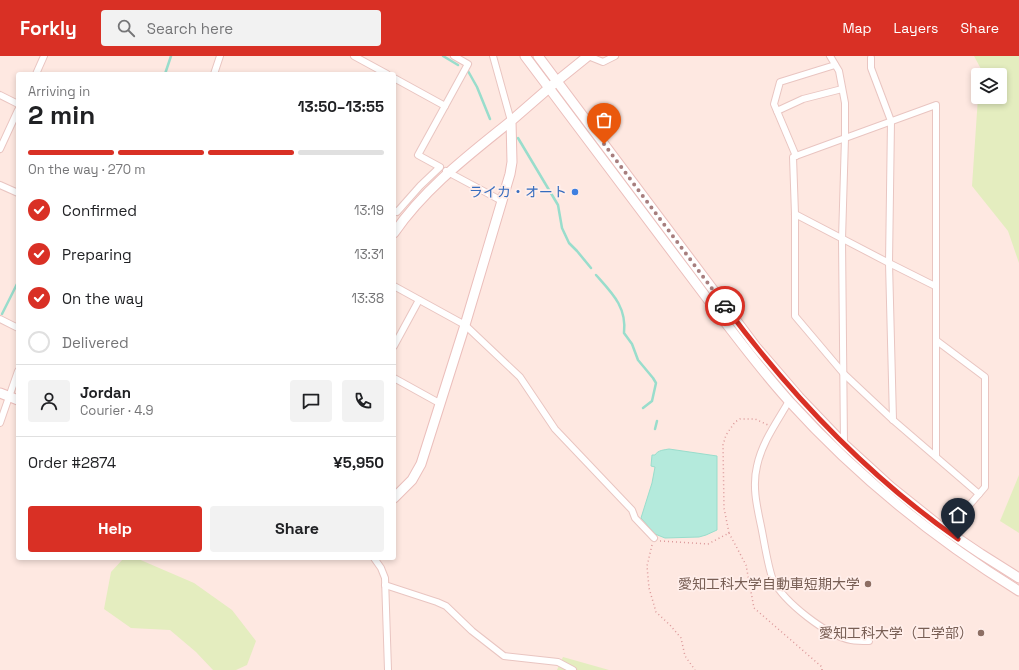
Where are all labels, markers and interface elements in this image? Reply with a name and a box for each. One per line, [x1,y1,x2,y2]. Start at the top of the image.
search box [101,10,381,46]
text: Forkly [20,16,77,41]
icon: search [115,17,137,39]
text: Search here [147,19,233,38]
text: Map [842,19,872,37]
text: Layers [894,19,938,37]
text: Share [960,19,999,37]
map controls [971,68,1007,104]
button: layers [971,68,1007,104]
text: Arriving in [28,83,90,100]
text: 13:50–13:55 [298,97,384,116]
text: 2 min [28,98,95,132]
pin [587,103,621,144]
icon: bag [593,109,615,131]
text: On the way · 270 m [28,161,146,178]
place label: ライカ・オート [469,183,567,201]
marker: ライカ・オート [570,187,580,197]
icon: check [28,199,50,221]
text: Confirmed [62,201,137,220]
text: 13:19 [354,202,384,219]
icon: check [28,243,50,265]
text: Preparing [62,245,132,264]
text: 13:31 [354,246,384,263]
courier [705,286,745,326]
icon: check [28,287,50,309]
text: On the way [62,289,143,308]
text: 13:38 [351,290,384,307]
icon: car [714,295,736,317]
text: Delivered [62,333,129,352]
button: person [28,380,70,422]
button: chat [290,380,332,422]
button: phone [342,380,384,422]
text: Jordan [80,383,131,402]
text: Courier · 4.9 [80,402,154,419]
text: Order #2874 [28,453,116,472]
text: ¥5,950 [333,453,384,472]
pin [941,498,975,539]
icon: home [947,504,969,526]
button: Help [28,506,202,552]
button: Share [210,506,384,552]
place label: 愛知工科大学自動車短期大学 [678,575,860,593]
marker: 愛知工科大学自動車短期大学 [863,579,873,589]
place label: 愛知工科大学（工学部） [819,624,973,642]
marker: 愛知工科大学（工学部） [976,628,986,638]

